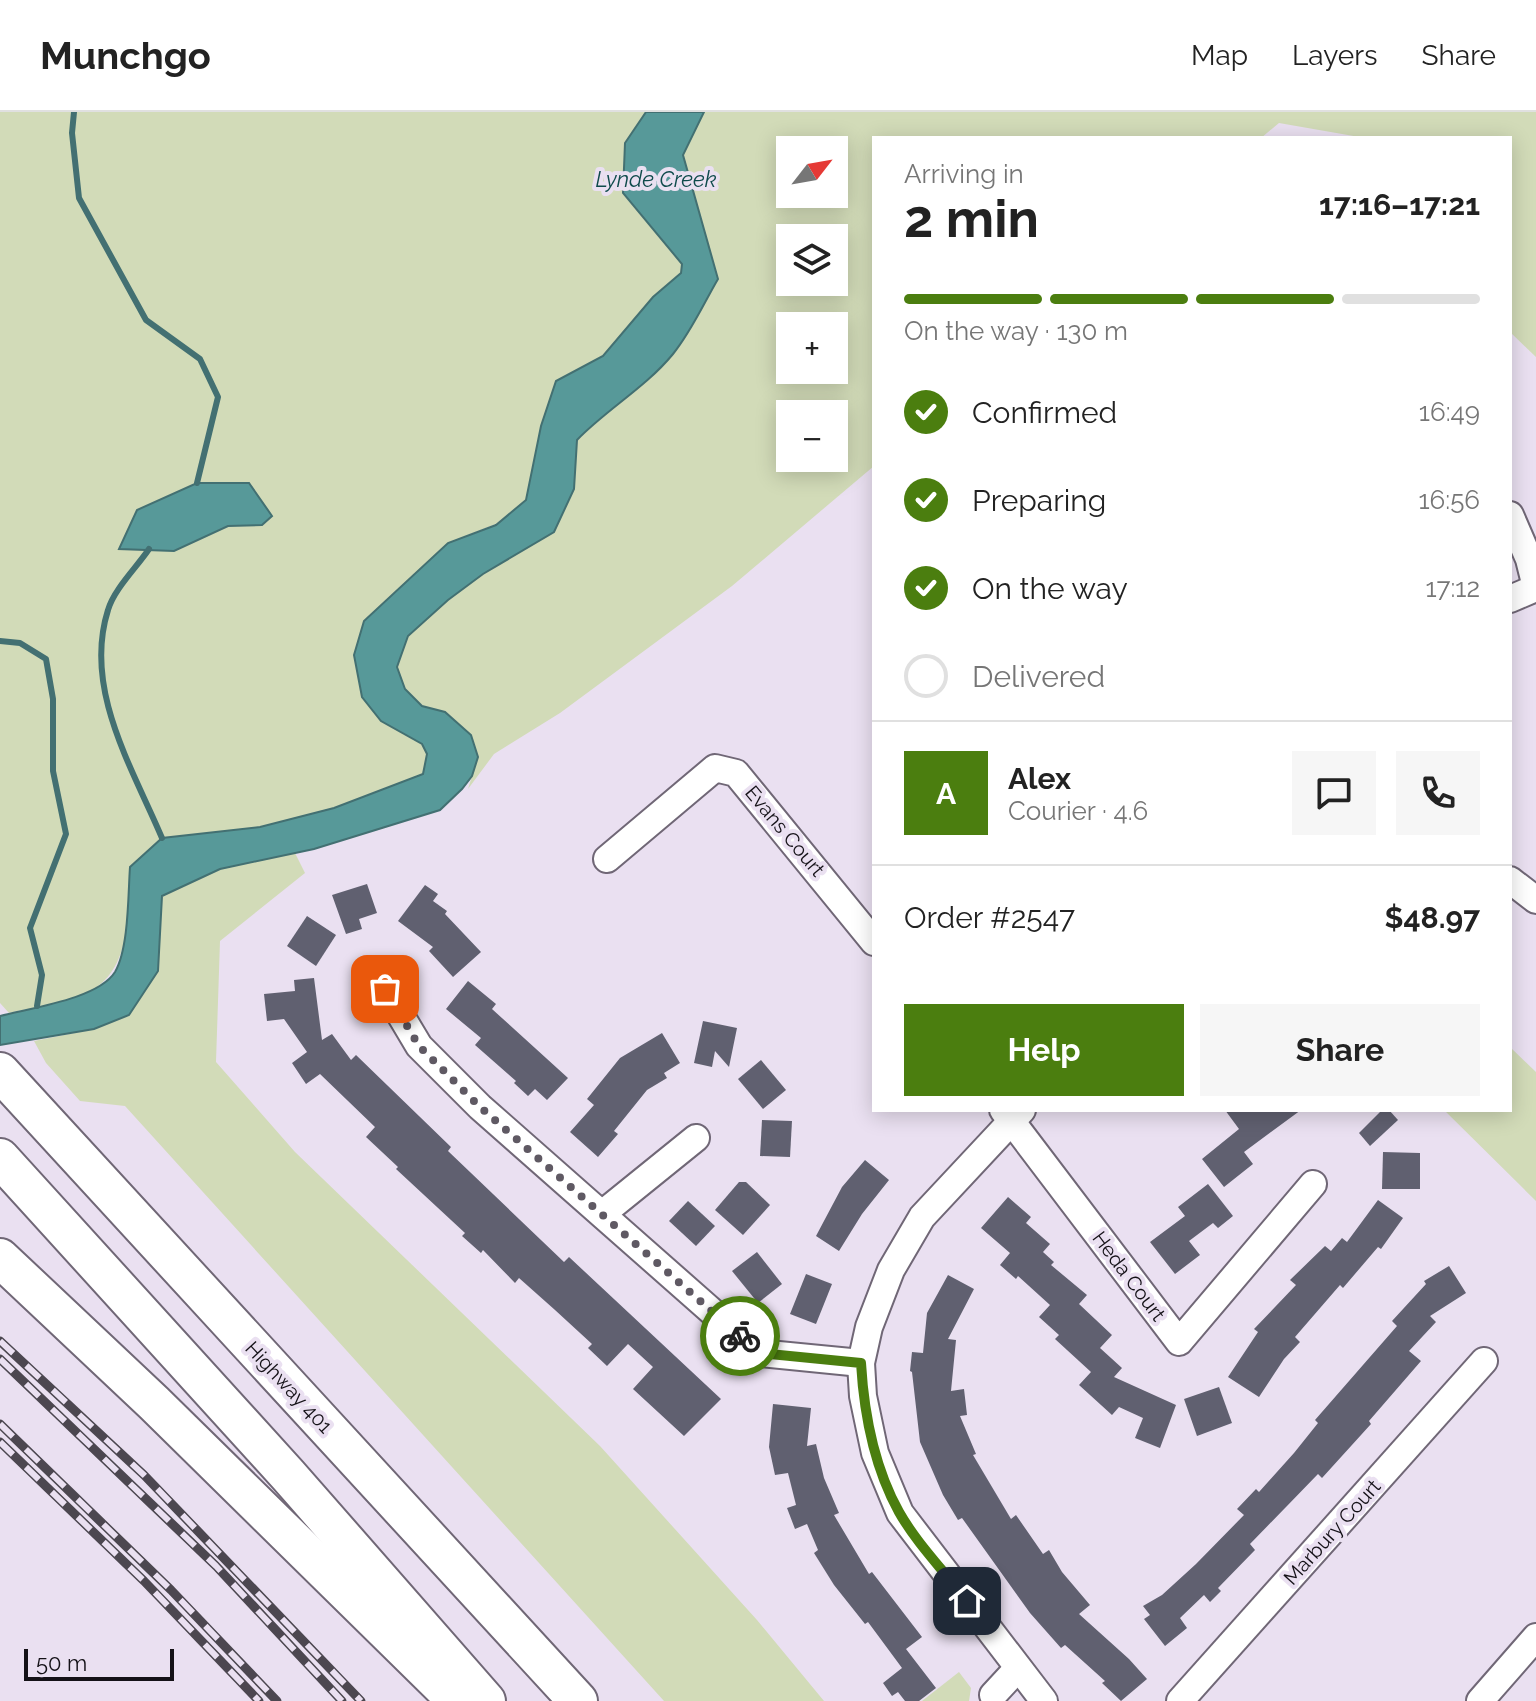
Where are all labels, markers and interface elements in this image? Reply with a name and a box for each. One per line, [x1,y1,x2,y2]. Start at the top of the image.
text: Munchgo [40,33,211,78]
text: Map [1191,39,1248,72]
text: Layers [1292,39,1378,72]
text: Share [1422,39,1496,72]
north arrow [776,136,848,208]
map controls [776,136,848,472]
text: Arriving in [904,159,1024,189]
water label: Lynde Creek [596,166,717,192]
text: 17:16–17:21 [1319,187,1480,222]
text: 2 min [904,188,1039,249]
button: layers [776,224,848,296]
button: + [776,312,848,384]
text: On the way · 130 m [904,316,1128,346]
icon: check [904,390,948,434]
text: Confirmed [972,395,1117,430]
text: 16:49 [1419,397,1480,427]
button: − [776,400,848,472]
icon: check [904,478,948,522]
text: Preparing [972,483,1106,518]
text: 16:56 [1418,485,1480,515]
icon: check [904,566,948,610]
text: On the way [972,571,1128,606]
text: 17:12 [1426,573,1480,603]
text: Delivered [972,659,1105,694]
button: chat [1292,751,1376,835]
button: phone [1396,751,1480,835]
text: Alex [1008,761,1071,796]
text: A [936,776,956,811]
street label: Evans Court [740,781,830,881]
text: Courier · 4.6 [1008,796,1148,826]
text: Order #2547 [904,900,1075,935]
text: $48.97 [1384,900,1480,935]
pin [351,955,419,1023]
icon: bag [363,967,407,1011]
button: Help [904,1004,1184,1096]
button: Share [1200,1004,1480,1096]
street label: Heda Court [1088,1226,1171,1326]
courier [700,1296,780,1376]
icon: bike [718,1314,762,1358]
street label: Highway 401 [240,1336,338,1438]
street label: Marbury Court [1279,1474,1386,1590]
pin [933,1567,1001,1635]
icon: home [945,1579,989,1623]
scale bar [24,1645,174,1681]
text: 50 m [36,1650,87,1676]

